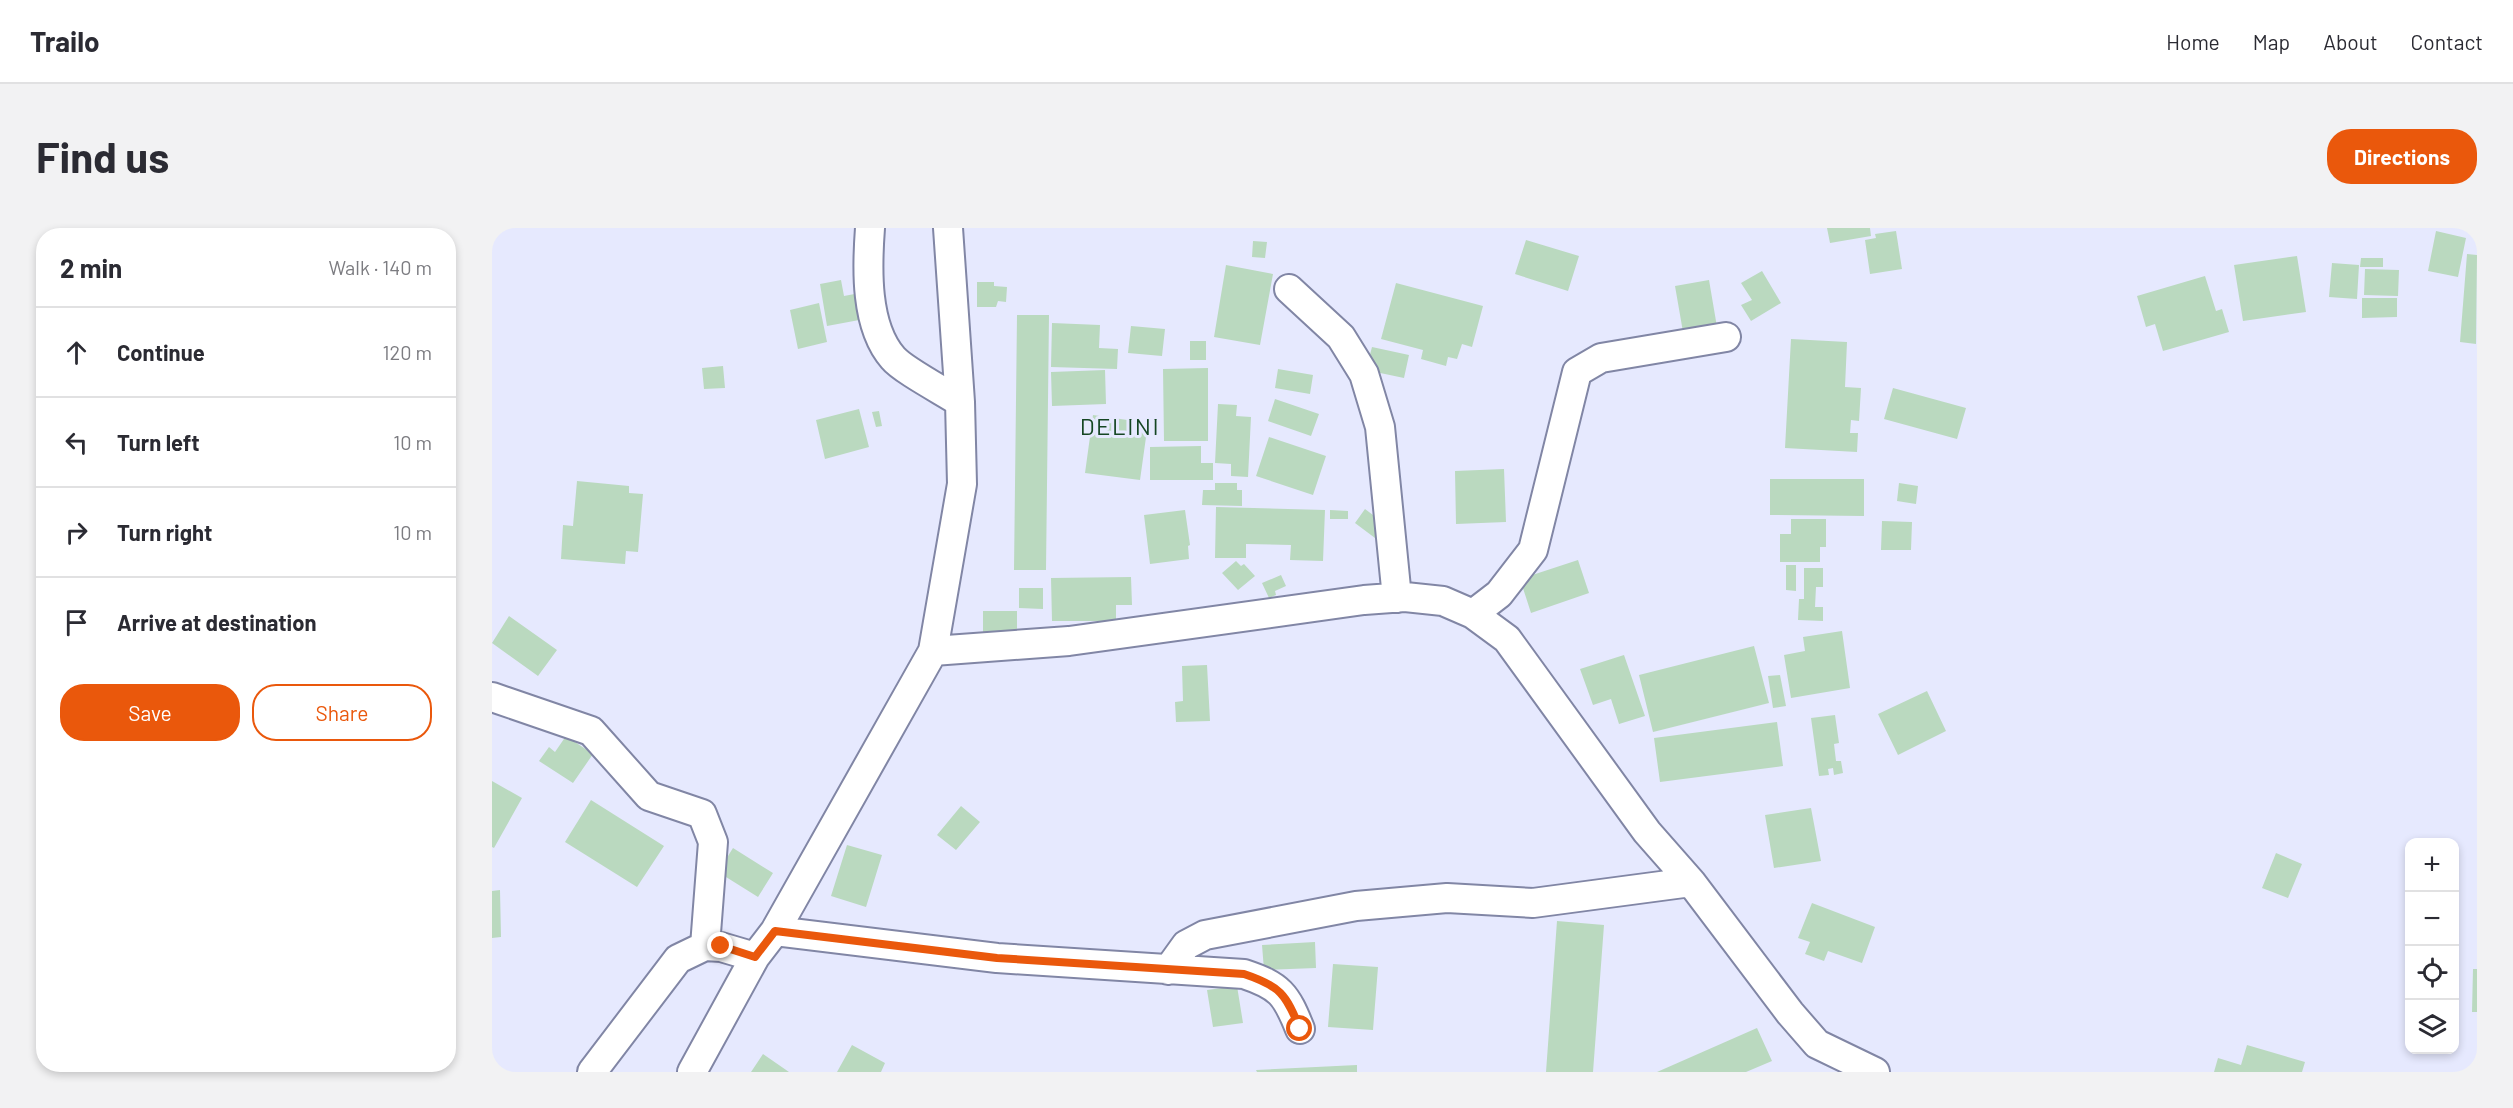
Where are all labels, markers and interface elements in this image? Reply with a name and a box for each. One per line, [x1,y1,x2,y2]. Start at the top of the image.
text: Trailo [30,24,100,58]
text: Home [2166,29,2220,54]
text: Map [2253,29,2290,54]
text: About [2323,29,2378,54]
text: Contact [2411,29,2483,54]
button: Directions [2327,129,2477,184]
text: Find us [36,131,169,181]
text: 2 min [60,252,122,283]
text: Walk · 140 m [328,255,432,279]
icon: ahead [60,336,93,369]
text: Continue [117,339,205,365]
text: 120 m [382,340,432,364]
district label: DELINI [1080,411,1160,440]
icon: left [60,426,93,459]
text: Turn left [117,429,200,455]
text: 10 m [393,430,432,454]
icon: right [60,516,93,549]
text: Turn right [117,519,212,545]
text: 10 m [393,520,432,544]
icon: arrive [60,606,93,639]
text: Arrive at destination [117,609,316,635]
button: Save [60,684,240,741]
button: Share [252,684,432,741]
map controls [2405,838,2459,1054]
button: + [2405,838,2459,892]
button: − [2405,892,2459,946]
route end [707,932,733,958]
button: locate [2405,946,2459,1000]
button: layers [2405,1000,2459,1054]
route start [1286,1015,1312,1041]

